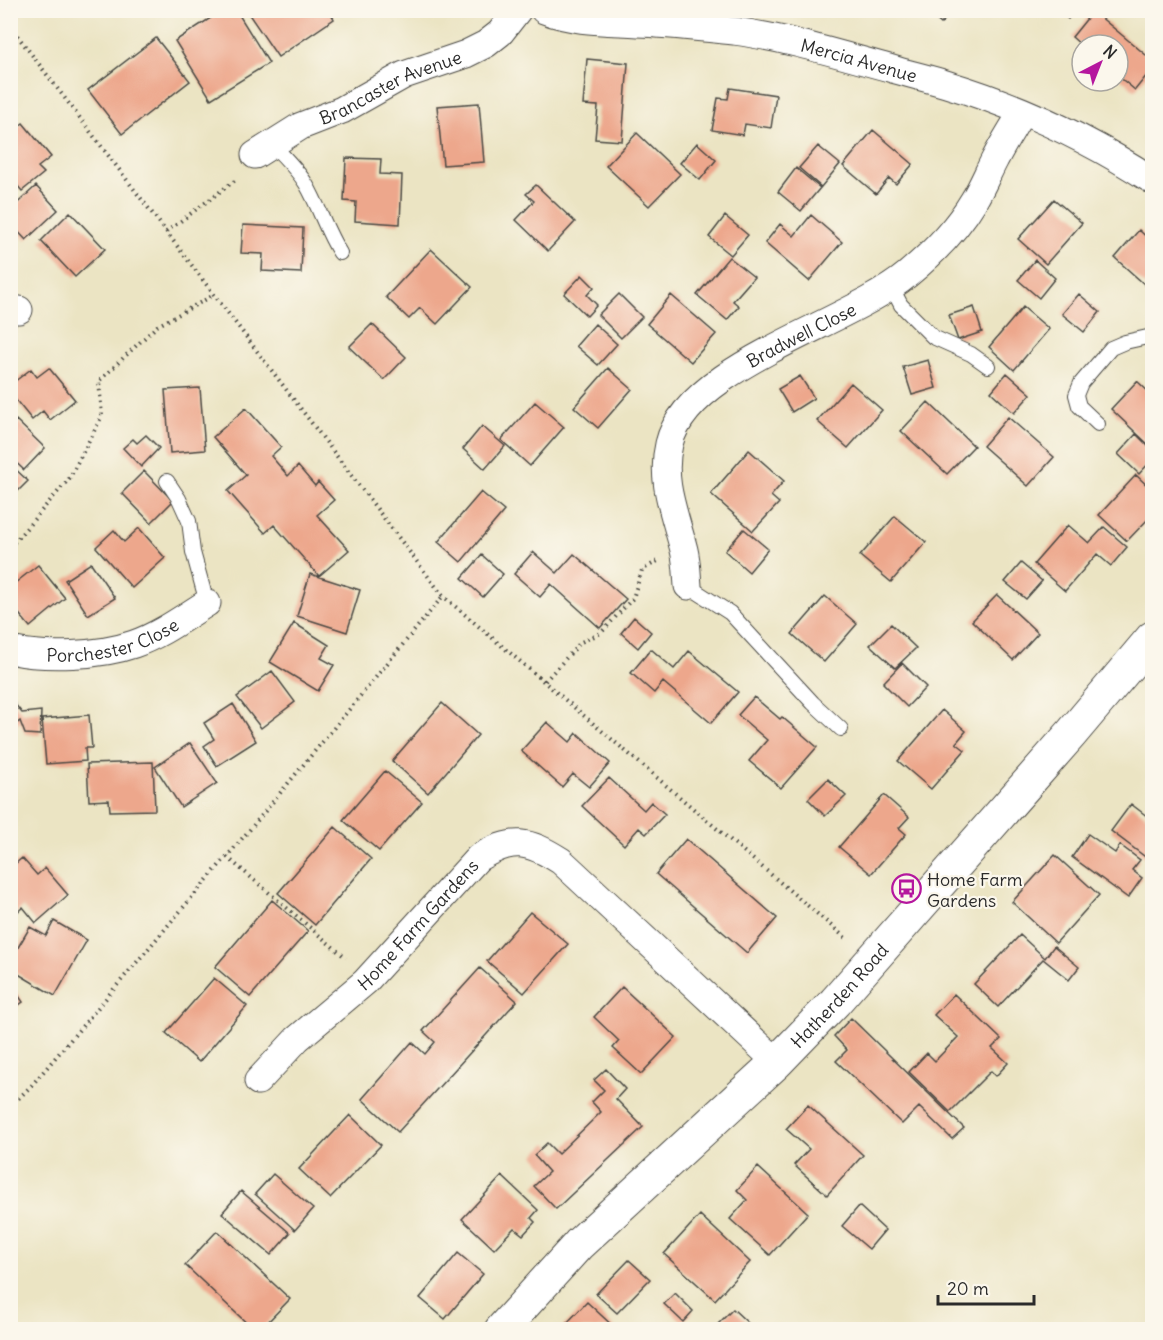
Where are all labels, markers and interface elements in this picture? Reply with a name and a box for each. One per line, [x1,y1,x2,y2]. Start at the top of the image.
street label: Mercia Avenue [798,33,920,87]
north arrow [1070,33,1130,93]
text: N [1099,41,1121,63]
street label: Brancaster Avenue [316,45,464,129]
street label: Bradwell Close [742,297,860,372]
street label: Porchester Close [46,613,183,666]
street label: Home Farm Gardens [353,854,483,995]
place label: Home Farm Gardens [927,868,1023,912]
bus stop icon: Home Farm Gardens [890,873,922,905]
street label: Hatherden Road [785,938,893,1053]
scale bar [938,1268,1034,1306]
text: 20 m [947,1277,989,1300]

